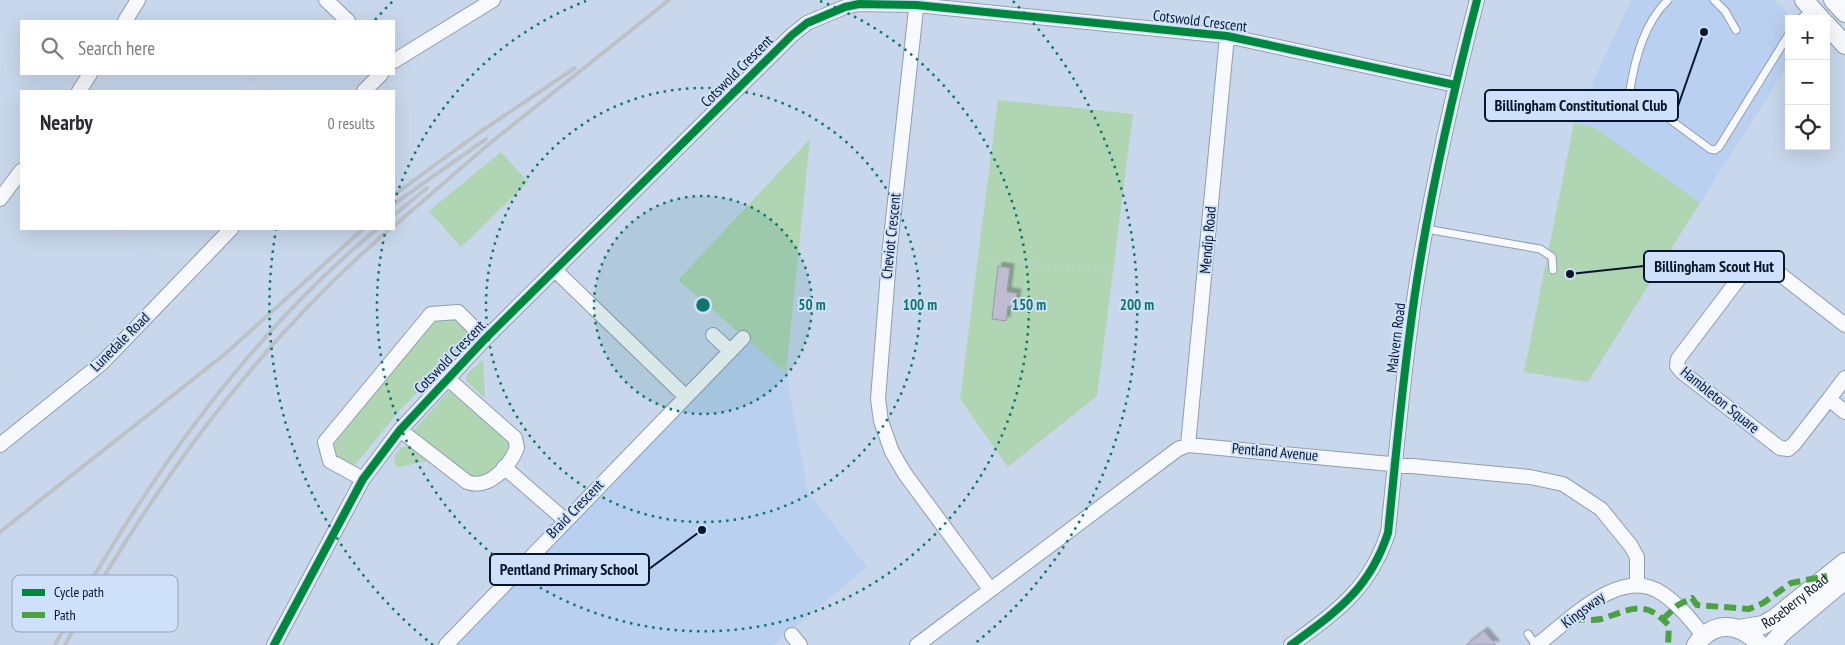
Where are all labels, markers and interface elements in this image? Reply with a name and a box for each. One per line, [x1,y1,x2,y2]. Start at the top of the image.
street label: Cotswold Crescent [1152,5,1248,36]
map controls [1785,15,1830,150]
button: + [1785,15,1830,60]
search box [20,20,395,75]
street label: Cotswold Crescent [697,31,777,111]
icon: search [38,34,66,62]
text: Search here [78,36,155,60]
button: − [1785,60,1830,105]
callout: Billingham Constitutional Club [1485,90,1678,121]
text: Billingham Constitutional Club [1495,95,1667,115]
button: locate [1785,105,1830,150]
text: Nearby [40,109,93,136]
text: 0 results [328,113,375,133]
street label: Cheviot Crescent [877,192,904,280]
street label: Mendip Road [1195,206,1220,274]
callout: Billingham Scout Hut [1644,251,1784,282]
text: Billingham Scout Hut [1654,256,1774,276]
text: 50 m [798,295,826,314]
text: 100 m [903,295,937,314]
text: 150 m [1012,295,1046,314]
text: 200 m [1120,295,1154,314]
centre of rings [694,296,712,314]
street label: Malvern Road [1382,302,1409,374]
street label: Lunedale Road [86,308,153,375]
street label: Cotswold Crescent [410,316,489,397]
street label: Hambleton Square [1677,362,1764,437]
street label: Pentland Avenue [1231,438,1319,465]
street label: Braid Crescent [542,475,607,542]
callout: Pentland Primary School [490,554,649,585]
text: Pentland Primary School [500,559,638,579]
street label: Roseberry Road [1758,569,1832,633]
legend [12,575,178,632]
text: Cycle path [54,583,104,601]
street label: Kingsway [1557,587,1608,632]
text: Path [54,606,76,624]

